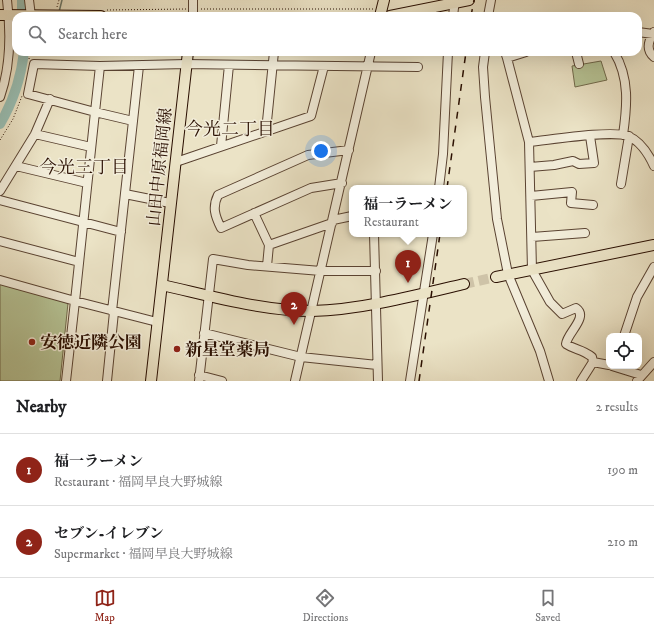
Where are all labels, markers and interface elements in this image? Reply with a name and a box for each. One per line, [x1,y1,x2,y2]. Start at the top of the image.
search box [12,12,642,56]
icon: search [26,23,48,45]
text: Search here [58,25,127,44]
street label: 山田中原福岡線 [143,107,177,227]
district label: 今光二丁目 [185,119,275,141]
your location [311,141,331,161]
district label: 今光三丁目 [39,157,129,179]
popup [349,185,467,237]
text: 福一ラーメン [363,195,453,214]
text: Restaurant [363,214,419,230]
pin: 1 [395,250,421,283]
pin: 2 [281,292,307,325]
place label: 安徳近隣公園 [40,332,142,354]
map controls [606,333,642,369]
button: locate [606,333,642,369]
marker: 安徳近隣公園 [27,337,37,347]
place label: 新星堂薬局 [185,339,270,361]
marker: 新星堂薬局 [172,344,182,354]
text: Nearby [16,396,66,418]
text: 2 results [596,399,638,415]
text: 福一ラーメン [54,452,143,471]
text: 1 [27,462,31,478]
text: 190 m [607,462,638,478]
text: Restaurant · 福岡早良大野城線 [54,474,222,490]
text: セブン-イレブン [54,524,164,543]
text: 2 [26,534,32,550]
text: 210 m [607,534,638,550]
text: Supermarket · 福岡早良大野城線 [54,546,232,562]
tab: Map [94,587,116,625]
tab: Directions [303,587,348,625]
tab: Saved [535,587,560,625]

